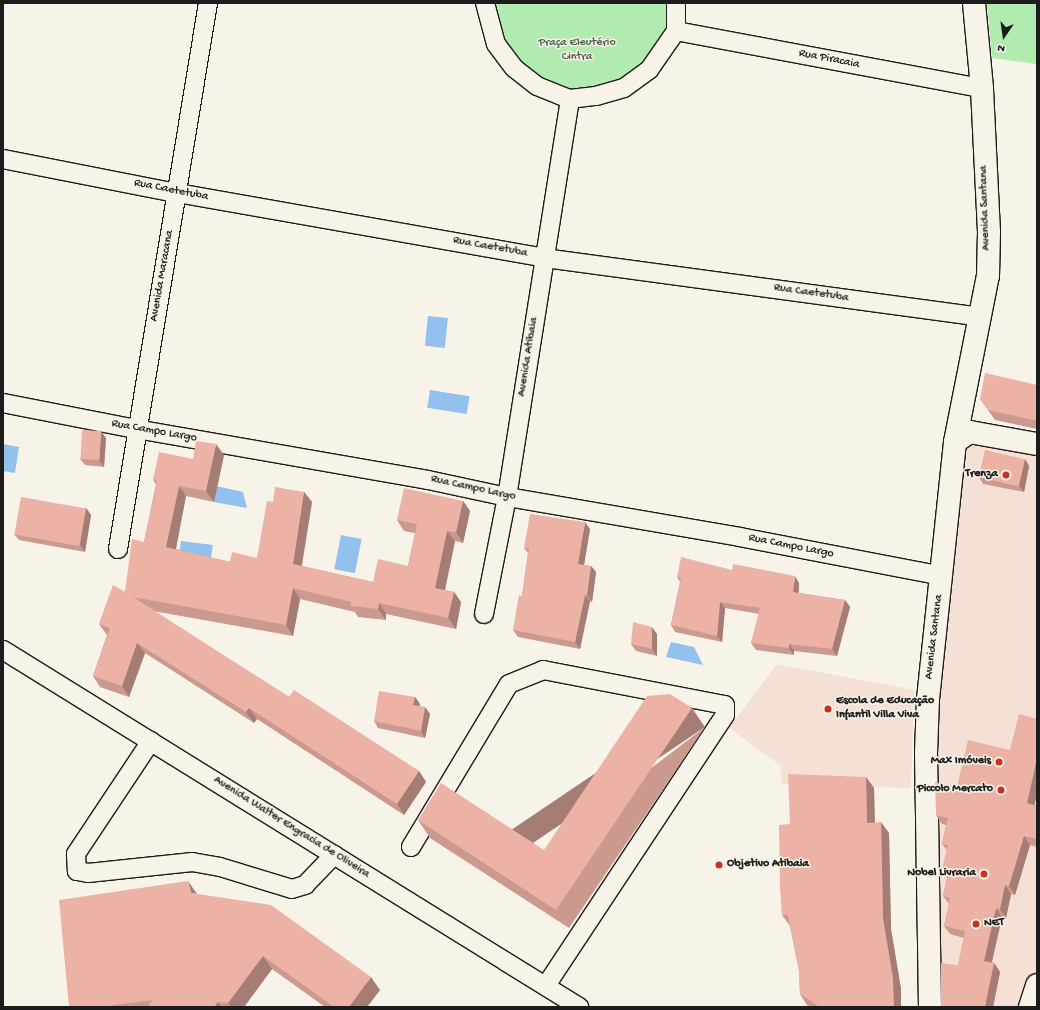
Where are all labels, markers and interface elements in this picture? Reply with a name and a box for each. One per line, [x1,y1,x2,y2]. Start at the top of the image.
north arrow [984,16,1024,56]
park label: Praça Eleutério Cintra [538,37,616,65]
text: N [996,41,1006,54]
street label: Rua Piracaia [797,47,861,73]
street label: Avenida Santana [977,165,995,251]
street label: Rua Caetetuba [133,177,209,205]
street label: Avenida Maracana [148,229,178,323]
street label: Rua Caetetuba [452,234,528,262]
street label: Rua Caetetuba [773,282,849,306]
street label: Avenida Atibaia [516,316,542,398]
street label: Rua Campo Largo [110,417,198,447]
place label: Trenza [965,468,998,482]
marker: Trenza [1001,470,1011,480]
street label: Rua Campo Largo [429,473,517,505]
street label: Rua Campo Largo [747,532,835,562]
street label: Avenida Santana [923,594,947,680]
place label: Escola de Educação Infantil Villa Viva [836,695,934,723]
marker: Escola de Educação Infantil Villa Viva [823,704,833,714]
place label: Max Imóveis [931,755,991,769]
marker: Max Imóveis [994,757,1004,767]
street label: Avenida Walter Engracia de Oliveira [210,774,372,882]
place label: Piccolo Mercato [917,783,993,797]
marker: Piccolo Mercato [996,785,1006,795]
place label: Objetivo Atibaia [727,858,809,872]
marker: Objetivo Atibaia [714,860,724,870]
place label: Nobel Livraria [907,867,976,881]
marker: Nobel Livraria [979,869,989,879]
place label: NET [984,917,1004,931]
marker: NET [971,919,981,929]

